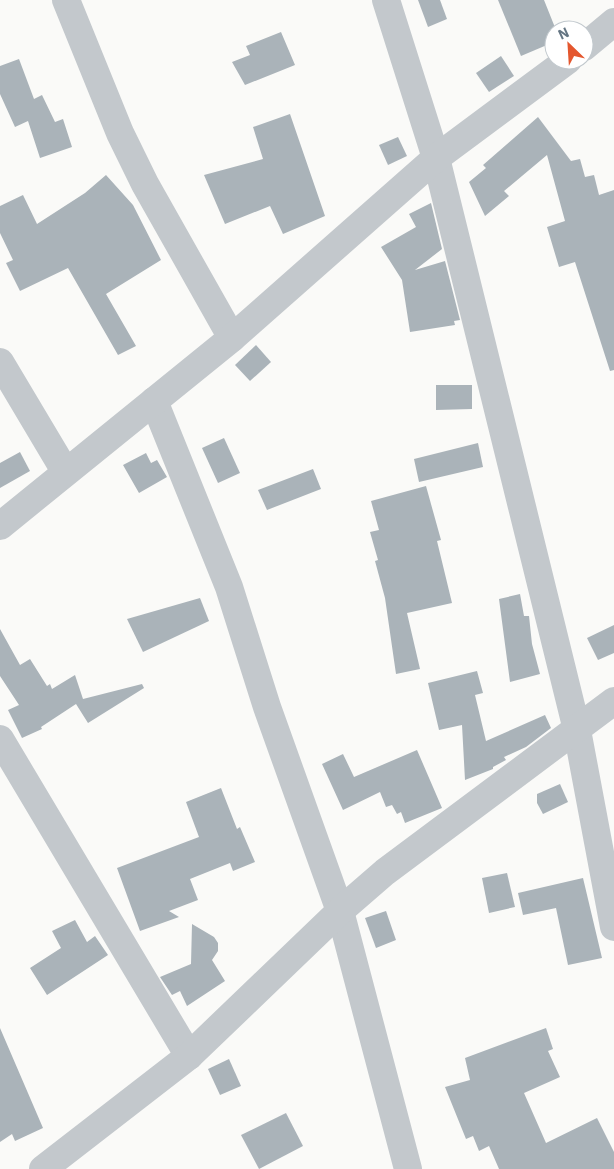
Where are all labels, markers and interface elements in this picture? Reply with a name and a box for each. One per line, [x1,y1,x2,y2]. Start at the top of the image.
north arrow [544,20,594,70]
text: N [555,23,572,44]

